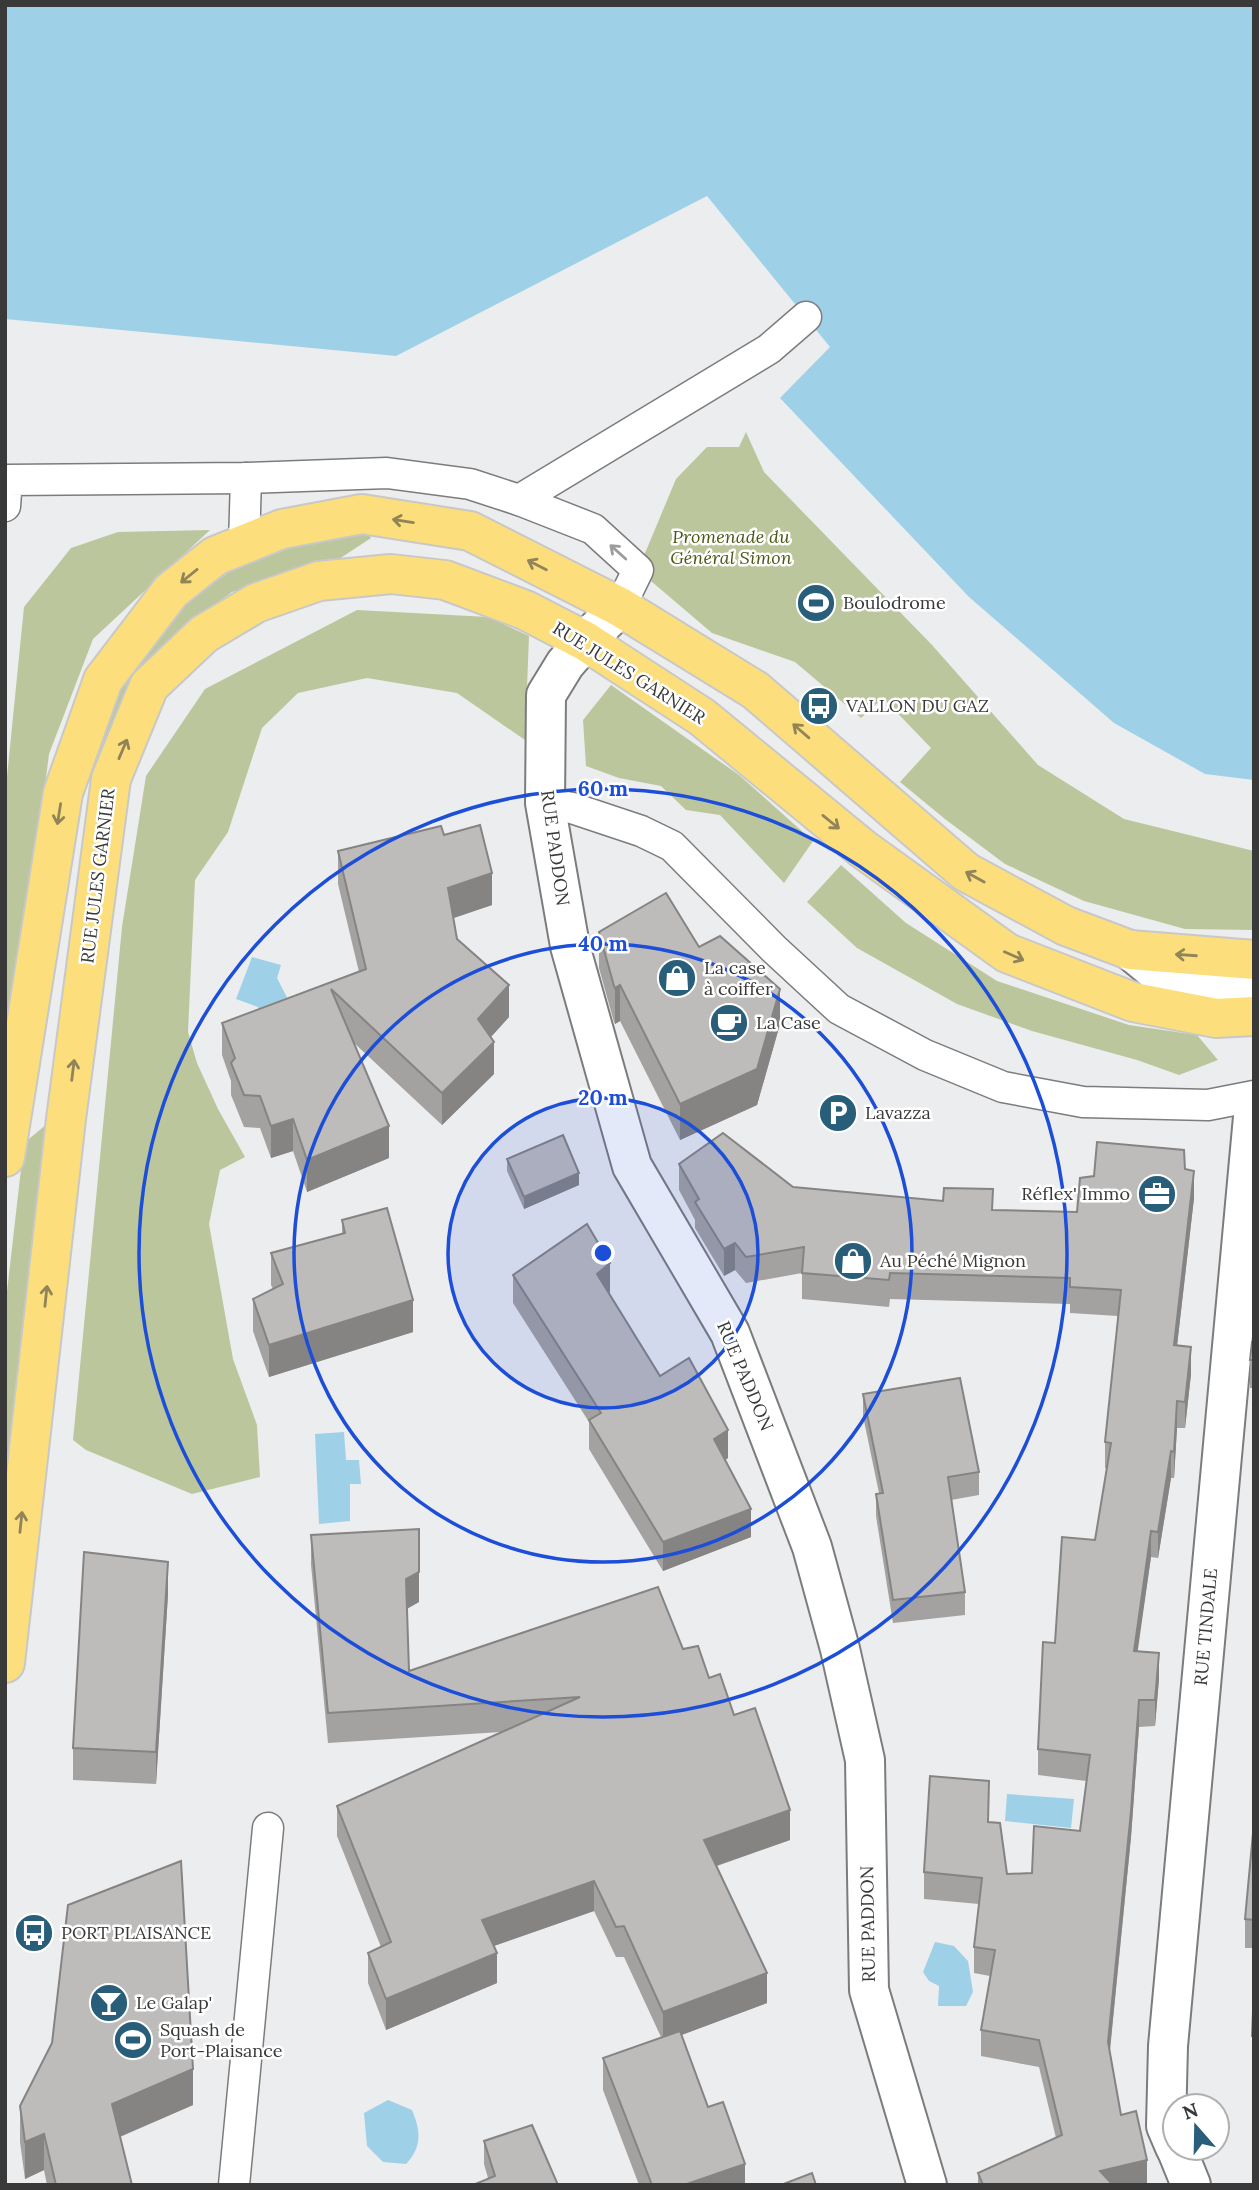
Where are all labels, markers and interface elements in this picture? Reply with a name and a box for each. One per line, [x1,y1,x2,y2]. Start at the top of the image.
one-way arrow [392,514,414,527]
park label: Promenade du Général Simon [670,525,792,569]
one-way arrow [610,543,627,560]
one-way arrow [527,558,548,572]
one-way arrow [181,569,199,584]
sports icon: Boulodrome [795,582,837,624]
place label: Boulodrome [843,591,946,614]
street label: RUE JULES GARNIER [549,616,711,729]
bus stop icon: VALLON DU GAZ [798,685,840,727]
place label: VALLON DU GAZ [845,694,989,717]
one-way arrow [793,723,811,739]
one-way arrow [117,739,130,761]
text: 60 m [578,775,628,802]
street label: RUE JULES GARNIER [75,787,120,965]
street label: RUE PADDON [536,789,575,907]
one-way arrow [52,802,65,825]
one-way arrow [822,814,840,830]
one-way arrow [966,870,986,884]
text: 40 m [578,930,628,957]
one-way arrow [1174,948,1197,961]
one-way arrow [1003,950,1025,963]
place label: La case à coiffer [704,956,773,1000]
shop icon: La case à coiffer [656,957,698,999]
cafe icon: La Case [708,1002,750,1044]
place label: La Case [756,1011,821,1034]
one-way arrow [66,1059,79,1082]
text: 20 m [578,1084,628,1111]
parking icon: Lavazza [817,1092,859,1134]
place label: Lavazza [865,1101,931,1124]
office icon: Réflex' Immo [1136,1173,1178,1215]
place label: Réflex' Immo [1021,1182,1130,1205]
shop icon: Au Péché Mignon [832,1240,874,1282]
centre of rings [591,1241,615,1265]
place label: Au Péché Mignon [879,1249,1026,1272]
one-way arrow [40,1285,53,1308]
street label: RUE PADDON [712,1318,779,1434]
one-way arrow [15,1511,28,1534]
street label: RUE TINDALE [1189,1567,1222,1687]
street label: RUE PADDON [855,1865,880,1983]
bus stop icon: PORT PLAISANCE [13,1912,55,1954]
place label: PORT PLAISANCE [61,1921,211,1944]
bar icon: Le Galap' [88,1982,130,2024]
place label: Le Galap' [136,1991,212,2014]
place label: Squash de Port-Plaisance [160,2018,283,2062]
sports icon: Squash de Port-Plaisance [112,2019,154,2061]
north arrow [1161,2092,1231,2162]
text: N [1179,2097,1201,2125]

